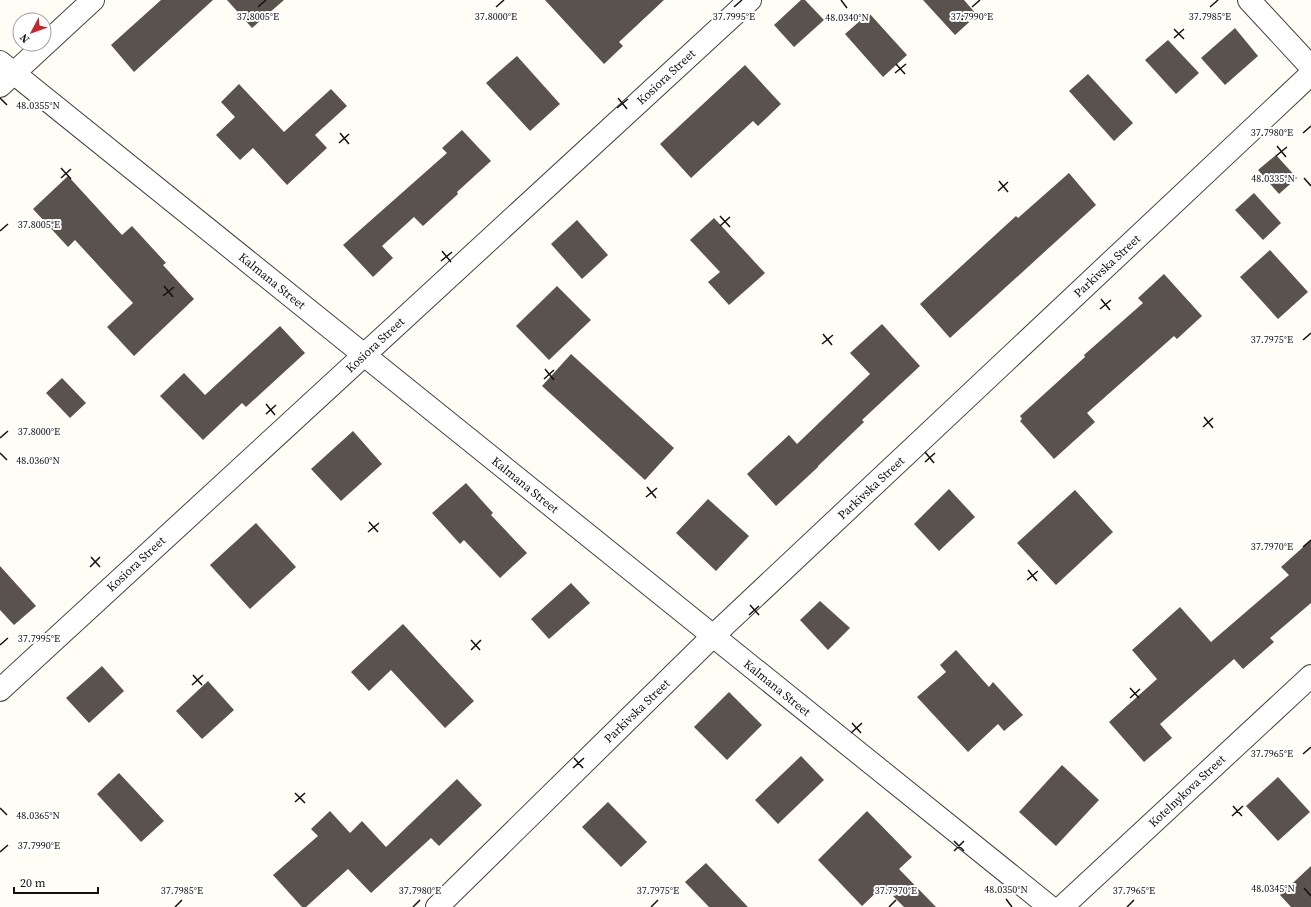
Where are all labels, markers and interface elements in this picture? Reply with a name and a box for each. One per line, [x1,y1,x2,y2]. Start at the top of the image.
text: 37.8005°E [237,10,279,23]
text: 37.8000°E [475,10,517,23]
text: 37.7995°E [713,10,755,23]
text: 37.7990°E [951,10,993,23]
text: 37.7985°E [1189,10,1231,23]
text: 48.0340°N [825,11,869,24]
north arrow [12,12,52,52]
text: N [17,30,33,46]
street label: Kosiora Street [633,46,699,108]
text: 48.0355°N [16,99,60,112]
text: 37.7980°E [1251,126,1293,139]
text: 48.0335°N [1251,172,1295,185]
text: 37.8005°E [18,218,60,231]
street label: Parkivska Street [1070,231,1144,301]
street label: Kalmana Street [235,249,309,313]
street label: Kosiora Street [342,314,408,376]
text: 37.7975°E [1251,333,1293,346]
text: 37.8000°E [18,425,60,438]
street label: Kalmana Street [488,453,562,517]
street label: Parkivska Street [834,453,908,523]
text: 48.0360°N [16,454,60,467]
street label: Kosiora Street [103,533,169,595]
text: 37.7970°E [1251,540,1293,553]
text: 37.7995°E [18,632,60,645]
street label: Kalmana Street [740,656,814,720]
street label: Parkivska Street [601,675,673,746]
text: 37.7965°E [1251,747,1293,760]
street label: Kotelnykova Street [1145,751,1229,831]
text: 48.0365°N [16,809,60,822]
text: 37.7990°E [18,839,60,852]
scale bar [14,869,98,895]
text: 20 m [20,875,46,891]
text: 48.0345°N [1251,882,1295,895]
text: 48.0350°N [984,883,1028,896]
text: 37.7985°E [161,884,203,897]
text: 37.7980°E [399,884,441,897]
text: 37.7975°E [637,884,679,897]
text: 37.7970°E [875,884,917,897]
text: 37.7965°E [1113,884,1155,897]

